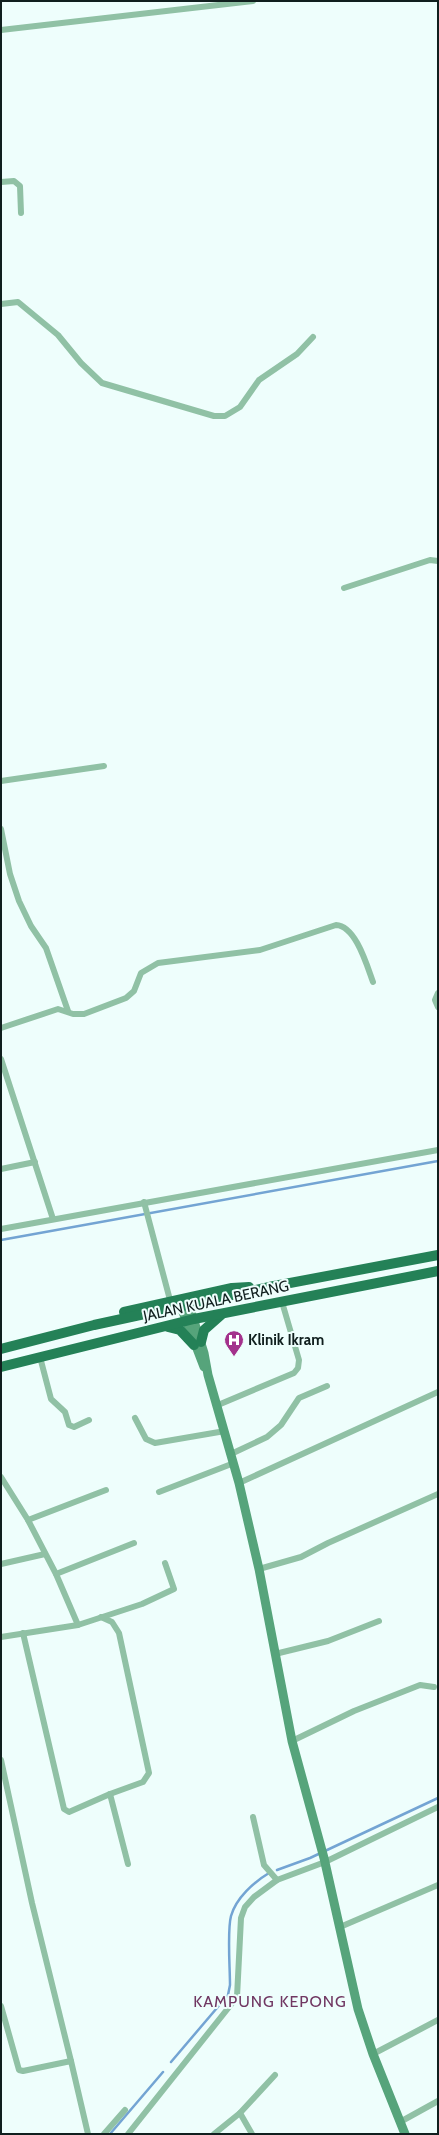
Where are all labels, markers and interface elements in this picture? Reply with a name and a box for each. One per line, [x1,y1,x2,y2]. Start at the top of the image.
street label: JALAN KUALA BERANG [141,1277,290,1325]
hospital icon: Klinik Ikram [223,1329,245,1357]
place label: Klinik Ikram [248,1331,324,1349]
district label: KAMPUNG KEPONG [193,1992,347,2011]

